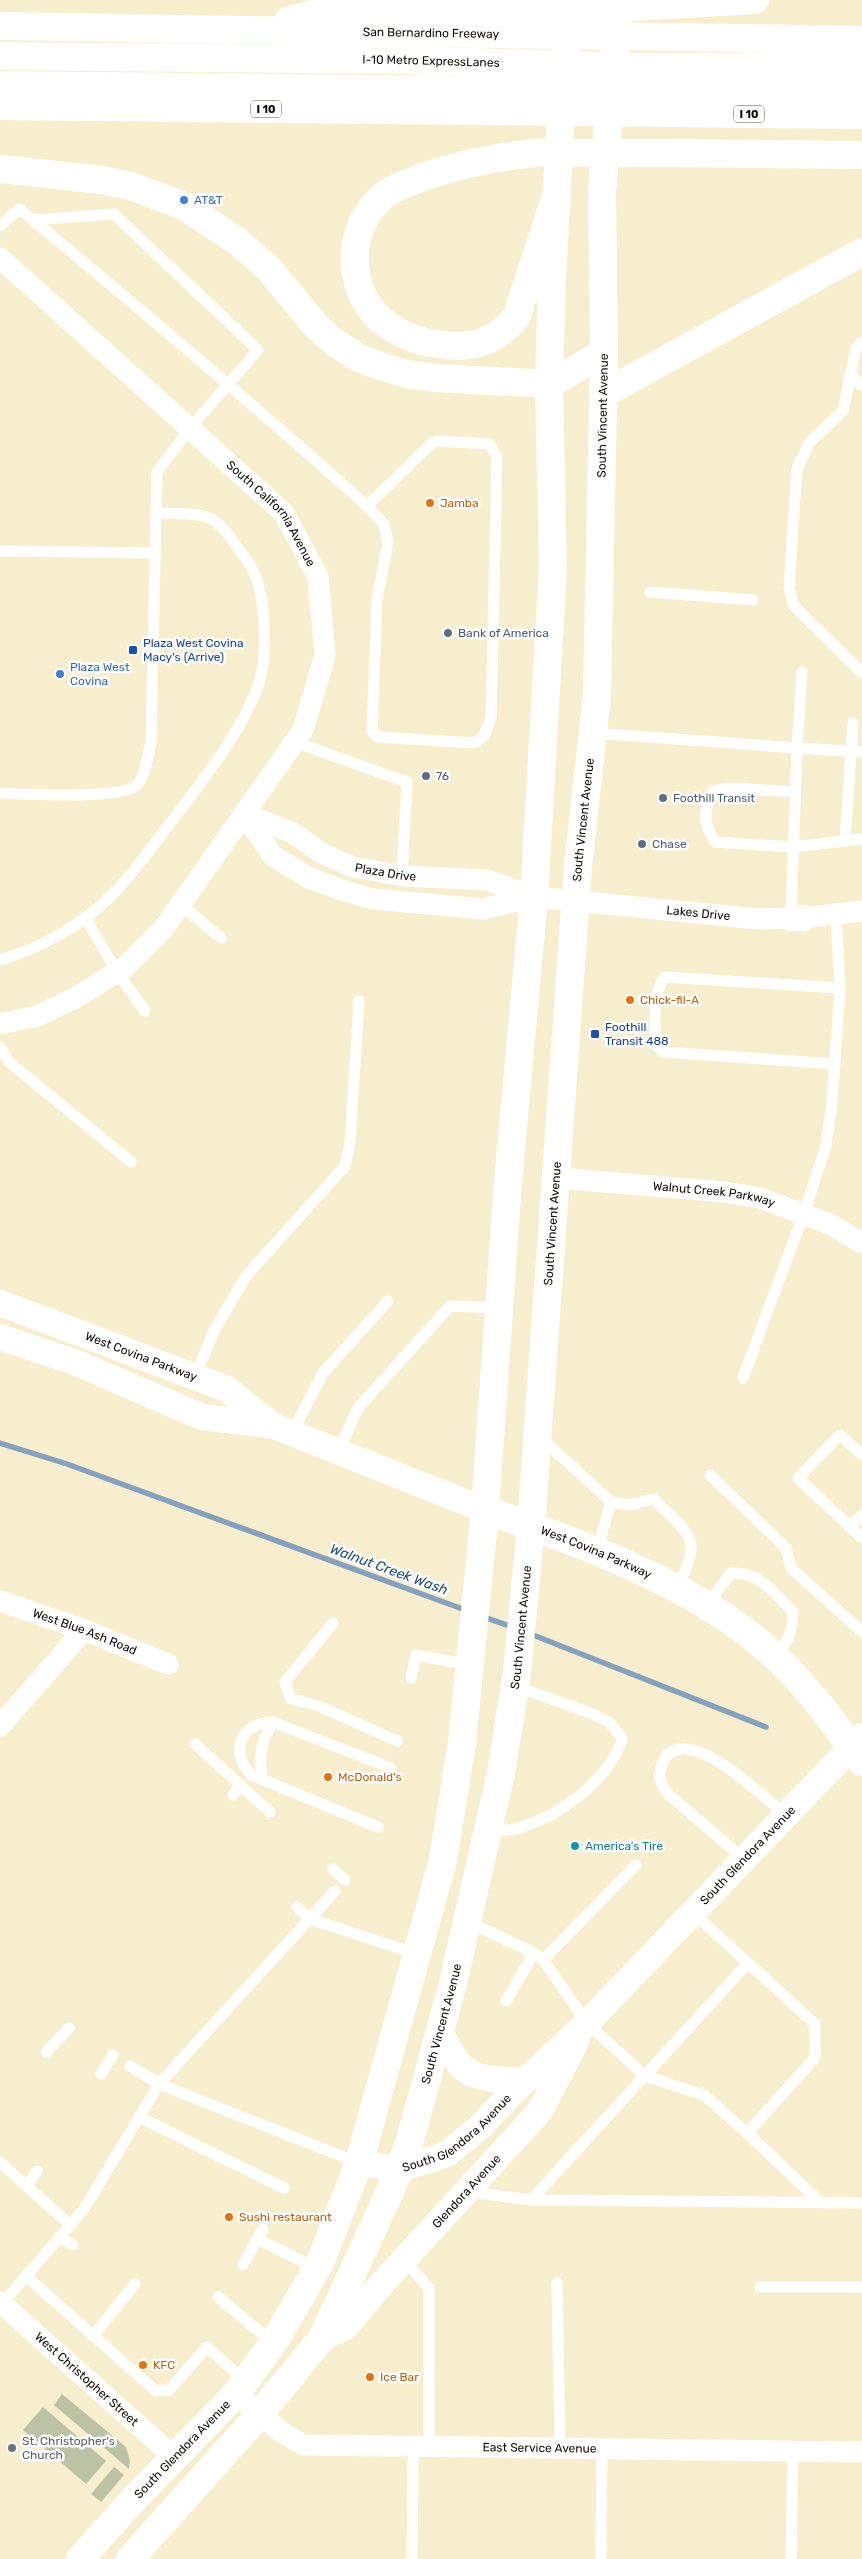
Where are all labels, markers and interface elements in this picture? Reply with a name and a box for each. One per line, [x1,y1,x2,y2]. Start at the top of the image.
street label: San Bernardino Freeway [363,25,500,41]
street label: I-10 Metro ExpressLanes [362,53,500,70]
road number: I 10 [251,100,281,118]
road number: I 10 [734,106,764,122]
place label: AT&T [194,193,223,207]
marker: AT&T [178,194,190,206]
street label: South Vincent Avenue [594,353,611,478]
street label: South California Avenue [224,458,318,569]
place label: Jamba [440,496,479,510]
marker: Jamba [424,497,436,509]
place label: Bank of America [458,626,549,640]
marker: Bank of America [442,627,454,639]
place label: Plaza West Covina Macy's (Arrive) [143,636,244,664]
marker: Plaza West Covina Macy's (Arrive) [127,644,139,656]
place label: Plaza West Covina [70,660,130,688]
marker: Plaza West Covina [54,668,66,680]
street label: South Vincent Avenue [570,757,597,882]
place label: 76 [436,769,449,783]
marker: 76 [420,770,432,782]
place label: Foothill Transit [673,791,755,805]
marker: Foothill Transit [657,792,669,804]
place label: Chase [652,837,687,851]
marker: Chase [636,838,648,850]
street label: Plaza Drive [354,860,417,884]
street label: Lakes Drive [666,903,731,923]
place label: Chick-fil-A [640,993,699,1007]
marker: Chick-fil-A [624,994,636,1006]
place label: Foothill Transit 488 [605,1020,669,1048]
marker: Foothill Transit 488 [589,1028,601,1040]
street label: South Vincent Avenue [541,1161,564,1286]
street label: Walnut Creek Parkway [652,1179,778,1210]
street label: West Covina Parkway [83,1329,199,1384]
street label: West Covina Parkway [539,1523,654,1582]
water label: Walnut Creek Wash [328,1540,450,1599]
street label: South Vincent Avenue [508,1565,534,1690]
street label: West Blue Ash Road [31,1606,139,1658]
place label: McDonald's [338,1770,402,1784]
marker: McDonald's [322,1771,334,1783]
street label: South Glendora Avenue [697,1803,798,1908]
place label: America's Tire [585,1839,663,1853]
marker: America's Tire [569,1840,581,1852]
street label: South Vincent Avenue [419,1962,464,2086]
street label: South Glendora Avenue [401,2091,514,2175]
street label: Glendora Avenue [429,2151,504,2231]
place label: Sushi restaurant [239,2210,332,2224]
marker: Sushi restaurant [223,2211,235,2223]
street label: West Christopher Street [32,2330,141,2429]
place label: KFC [153,2358,175,2372]
marker: KFC [137,2359,149,2371]
place label: Ice Bar [380,2370,419,2384]
marker: Ice Bar [364,2371,376,2383]
street label: South Glendora Avenue [131,2397,233,2501]
place label: St. Christopher's Church [22,2434,115,2462]
street label: East Service Avenue [482,2440,597,2456]
marker: St. Christopher's Church [6,2442,18,2454]

